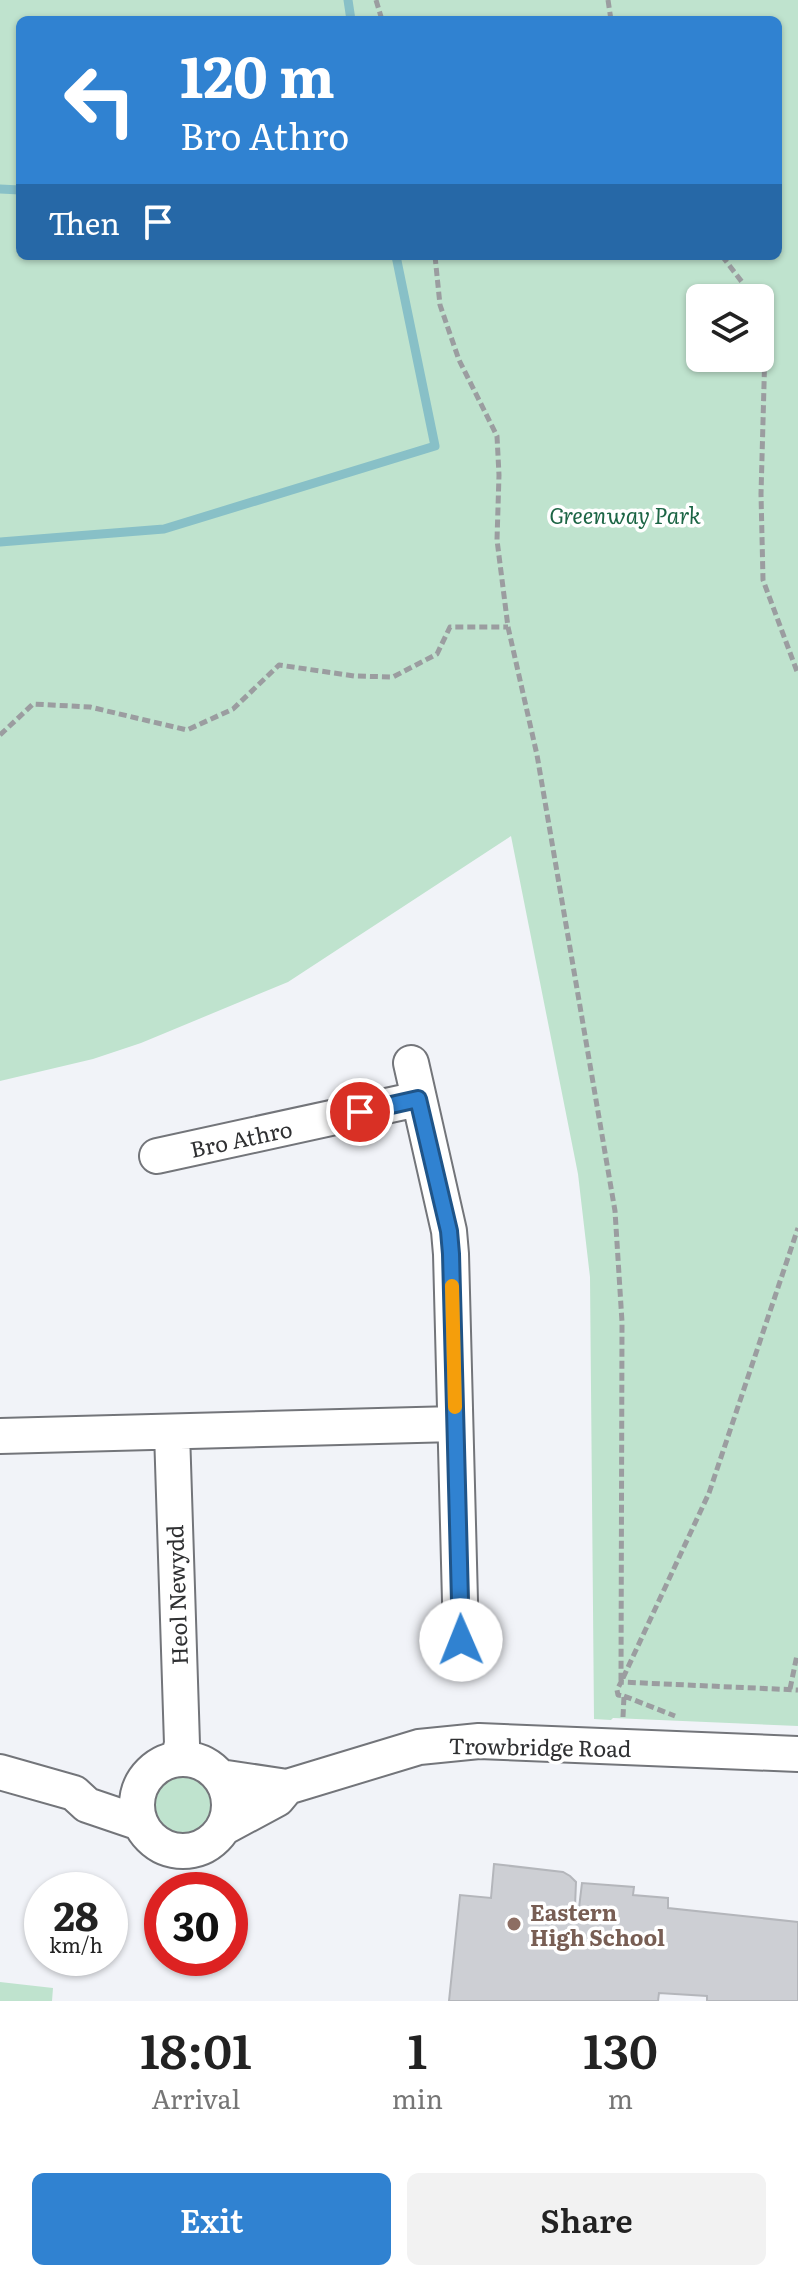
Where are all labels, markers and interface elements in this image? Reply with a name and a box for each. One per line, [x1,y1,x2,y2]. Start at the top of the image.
text: 120 m [180,32,335,115]
icon: left [48,48,152,152]
text: Bro Athro [180,108,349,161]
text: Then [48,200,120,244]
icon: arrive [136,200,180,244]
map controls [686,284,774,372]
button: layers [686,284,774,372]
park label: Greenway Park [549,498,701,531]
pin [326,1078,394,1146]
icon: arrive [338,1090,382,1134]
street label: Bro Athro [187,1111,295,1165]
street label: Heol Newydd [157,1524,195,1666]
position arrow [419,1598,503,1682]
street label: Trowbridge Road [448,1728,632,1764]
speed limit sign: 30 [144,1872,248,1976]
text: 28 [53,1884,99,1943]
place label: Eastern High School [530,1895,665,1953]
marker: Eastern High School [505,1915,523,1933]
text: km/h [49,1929,103,1959]
text: 18:01 [140,2013,252,2084]
text: 1 [407,2013,427,2084]
text: 130 [583,2013,658,2084]
text: Arrival [151,2078,240,2117]
text: min [392,2078,443,2117]
text: m [608,2078,633,2117]
button: Exit [32,2173,391,2265]
button: Share [407,2173,766,2265]

